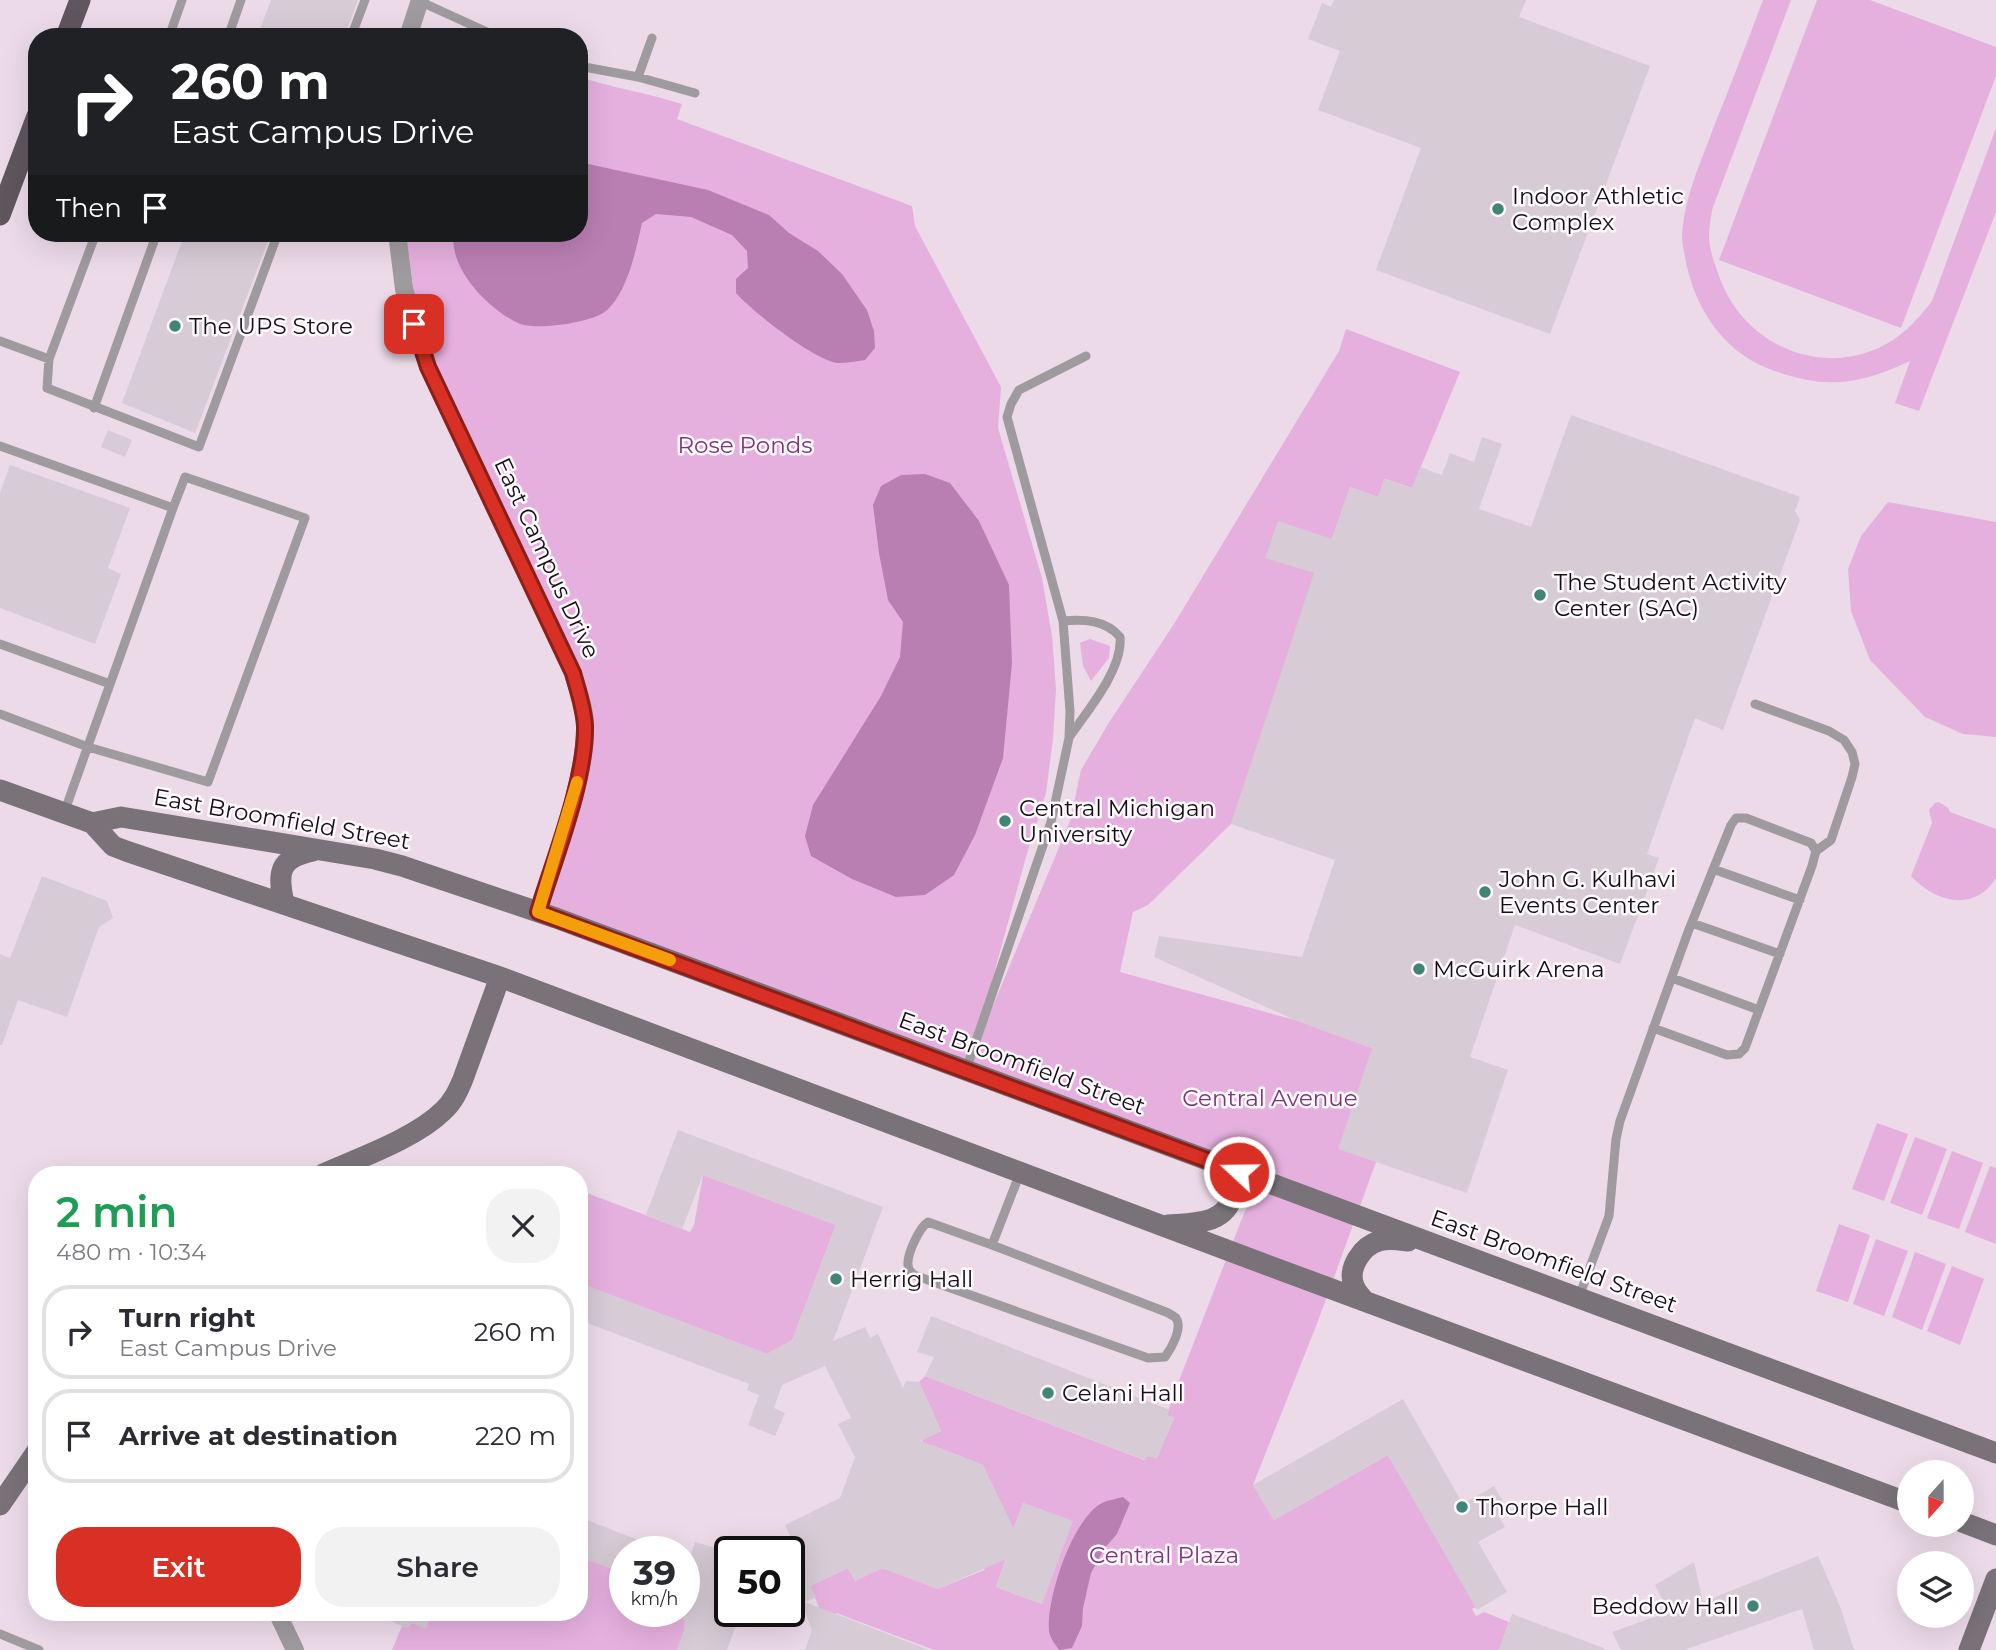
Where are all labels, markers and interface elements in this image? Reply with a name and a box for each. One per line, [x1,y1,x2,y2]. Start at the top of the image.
text: 260 m [171,52,330,111]
icon: right [56,56,147,147]
text: East Campus Drive [171,112,474,151]
place label: Indoor Athletic Complex [1512,182,1684,236]
icon: arrive [136,189,174,227]
text: Then [56,192,122,224]
marker: Indoor Athletic Complex [1490,201,1506,217]
pin [384,294,444,354]
icon: arrive [395,305,433,343]
place label: The UPS Store [189,312,353,340]
marker: The UPS Store [167,318,183,334]
park label: Rose Ponds [677,431,813,459]
street label: East Campus Drive [488,453,606,663]
place label: The Student Activity Center (SAC) [1554,568,1787,622]
marker: The Student Activity Center (SAC) [1532,587,1548,603]
street label: East Broomfield Street [151,783,413,855]
place label: Central Michigan University [1019,794,1215,848]
marker: Central Michigan University [997,813,1013,829]
place label: John G. Kulhavi Events Center [1498,865,1676,919]
marker: John G. Kulhavi Events Center [1477,884,1493,900]
place label: McGuirk Arena [1433,955,1605,983]
marker: McGuirk Arena [1411,961,1427,977]
street label: East Broomfield Street [895,1005,1149,1121]
park label: Central Avenue [1182,1084,1358,1112]
position arrow [1202,1135,1276,1209]
text: 2 min [56,1186,177,1238]
button: close [486,1189,560,1263]
street label: East Broomfield Street [1427,1203,1681,1319]
text: 480 m · 10:34 [56,1238,206,1266]
place label: Herrig Hall [850,1265,973,1293]
marker: Herrig Hall [828,1271,844,1287]
text: Turn right [119,1302,255,1334]
icon: right [60,1313,98,1351]
text: 260 m [474,1316,556,1348]
text: East Campus Drive [119,1334,337,1362]
place label: Celani Hall [1062,1379,1184,1407]
marker: Celani Hall [1040,1385,1056,1401]
icon: arrive [60,1417,98,1455]
text: Arrive at destination [119,1420,398,1452]
text: 220 m [475,1420,556,1452]
north arrow [1897,1460,1974,1536]
map controls [1897,1460,1974,1628]
place label: Thorpe Hall [1476,1493,1608,1521]
marker: Thorpe Hall [1454,1499,1470,1515]
button: Exit [56,1527,301,1607]
button: Share [315,1527,560,1607]
speed limit sign: 50 [714,1536,805,1627]
park label: Central Plaza [1089,1541,1239,1569]
text: 39 [633,1551,676,1594]
button: layers [1897,1551,1974,1628]
text: km/h [630,1588,679,1610]
place label: Beddow Hall [1592,1592,1739,1620]
marker: Beddow Hall [1745,1598,1761,1614]

